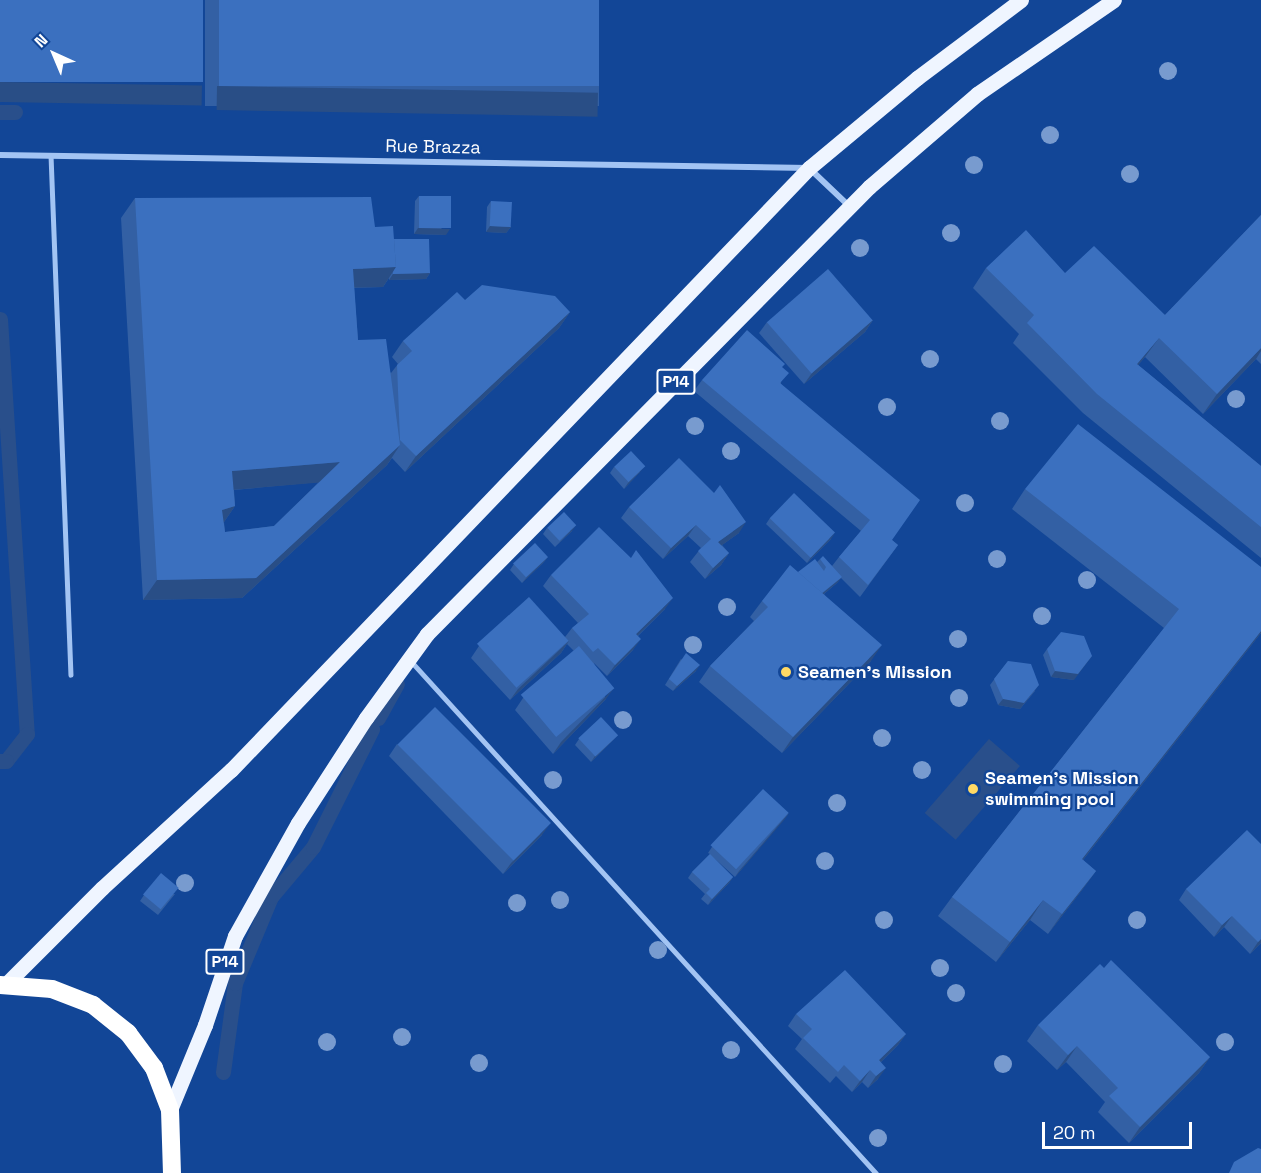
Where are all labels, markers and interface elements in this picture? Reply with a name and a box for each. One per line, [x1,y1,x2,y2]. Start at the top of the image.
north arrow [24,24,84,84]
text: N [30,29,52,52]
street label: Rue Brazza [385,135,481,159]
road number: P14 [655,369,697,395]
place label: Seamen's Mission [798,661,952,683]
marker: Seamen's Mission [779,665,793,679]
place label: Seamen's Mission swimming pool [985,768,1139,810]
marker: Seamen's Mission swimming pool [966,782,980,796]
road number: P14 [204,949,246,975]
scale bar [1045,1110,1195,1148]
text: 20 m [1053,1121,1096,1144]

